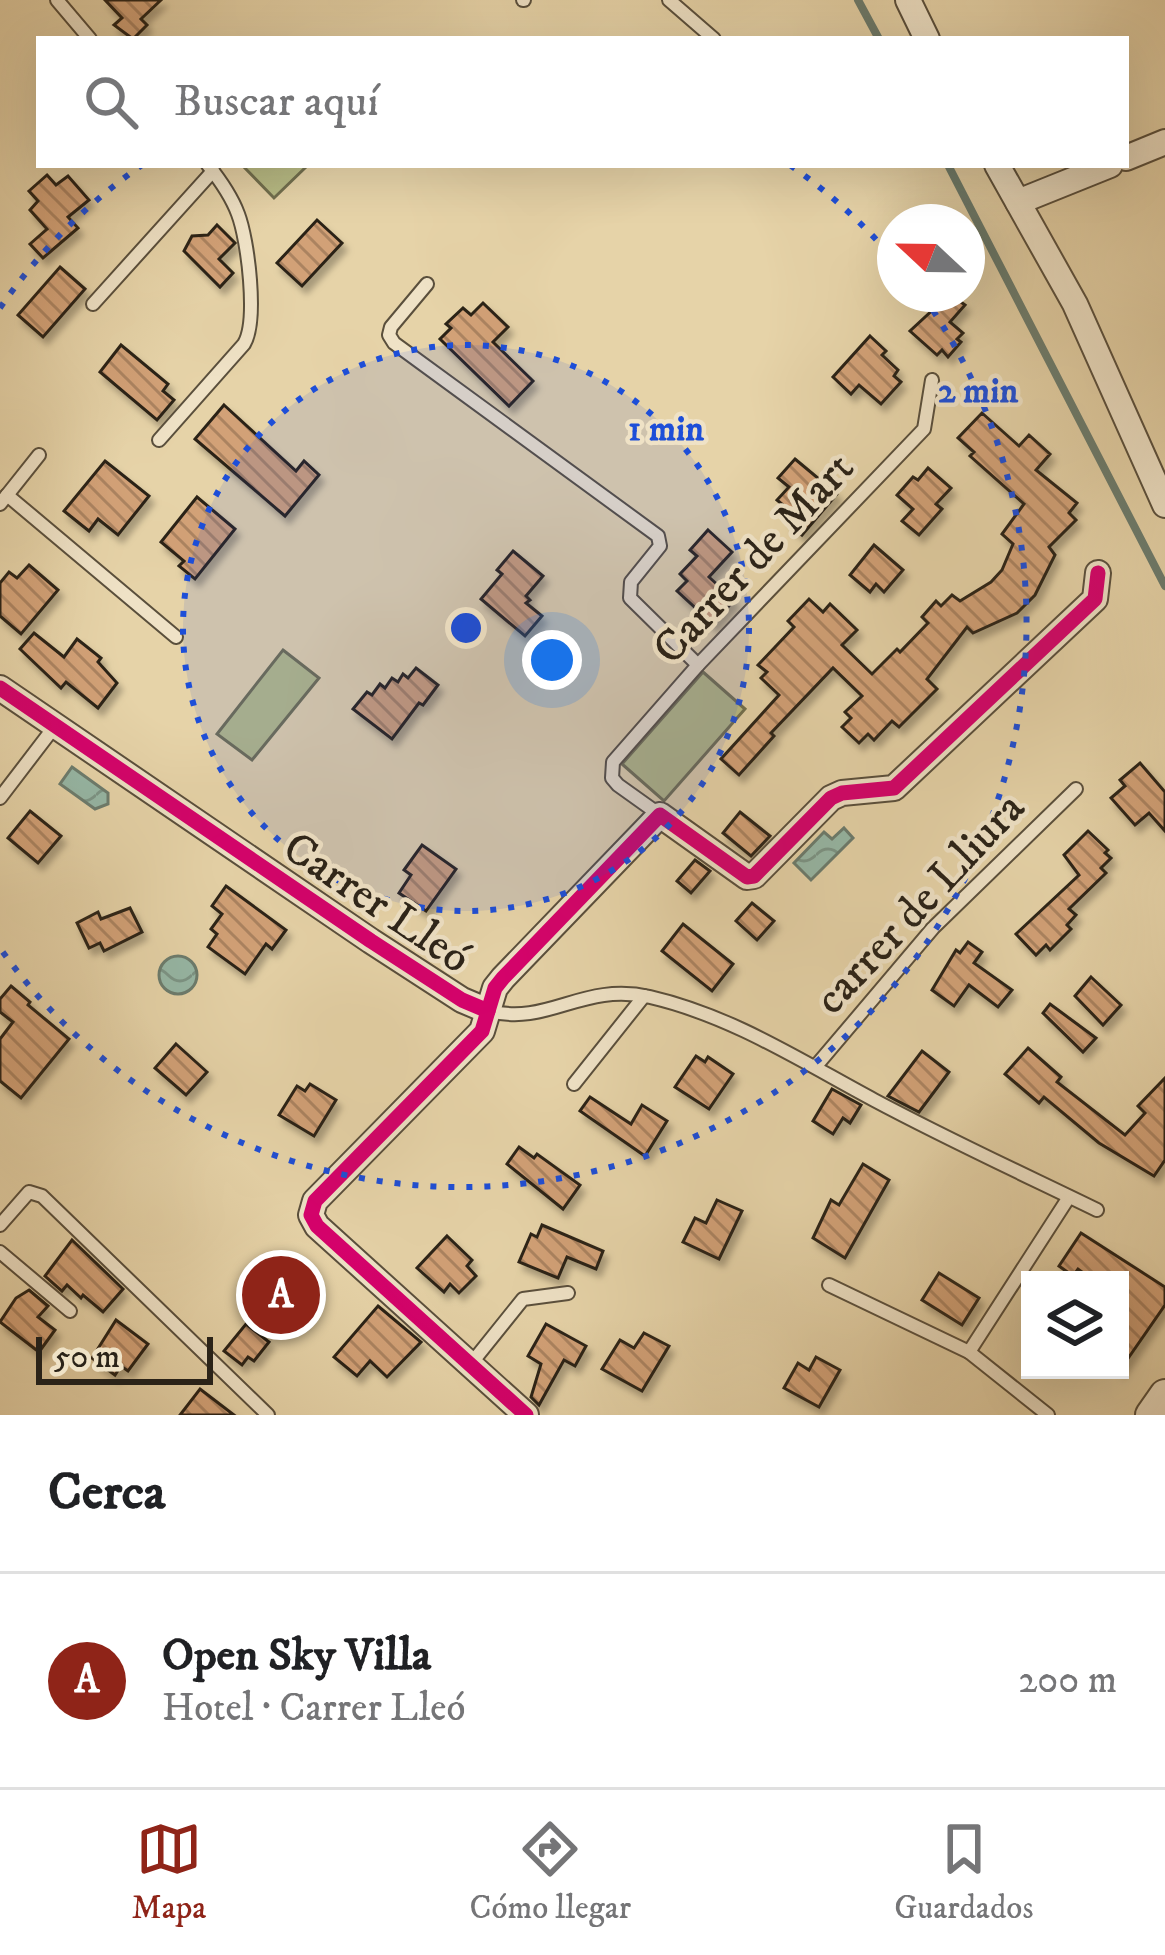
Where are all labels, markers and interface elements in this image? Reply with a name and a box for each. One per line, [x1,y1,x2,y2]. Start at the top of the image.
search box [36,36,1129,168]
icon: search [78,69,144,135]
text: Buscar aquí [174,74,379,130]
north arrow [877,204,985,312]
text: 2 min [938,369,1018,414]
text: 1 min [628,407,704,452]
street label: Carrer de Mart [642,441,867,677]
centre of rings [445,607,487,649]
your location [522,630,582,690]
street label: carrer de Lliura [803,781,1037,1027]
street label: Carrer Lleó [272,820,481,987]
pin: A [242,1250,320,1340]
map controls [1021,1271,1129,1379]
button: layers [1021,1271,1129,1379]
scale bar [36,1331,213,1384]
text: 50 m [54,1337,120,1378]
text: Cerca [48,1461,165,1525]
text: Open Sky Villa [162,1628,431,1684]
text: A [75,1656,99,1705]
text: 200 m [1018,1656,1117,1705]
text: Hotel · Carrer Lleó [162,1684,465,1733]
tab: Mapa [132,1816,206,1929]
tab: Cómo llegar [470,1816,631,1929]
tab: Guardados [894,1816,1033,1929]

